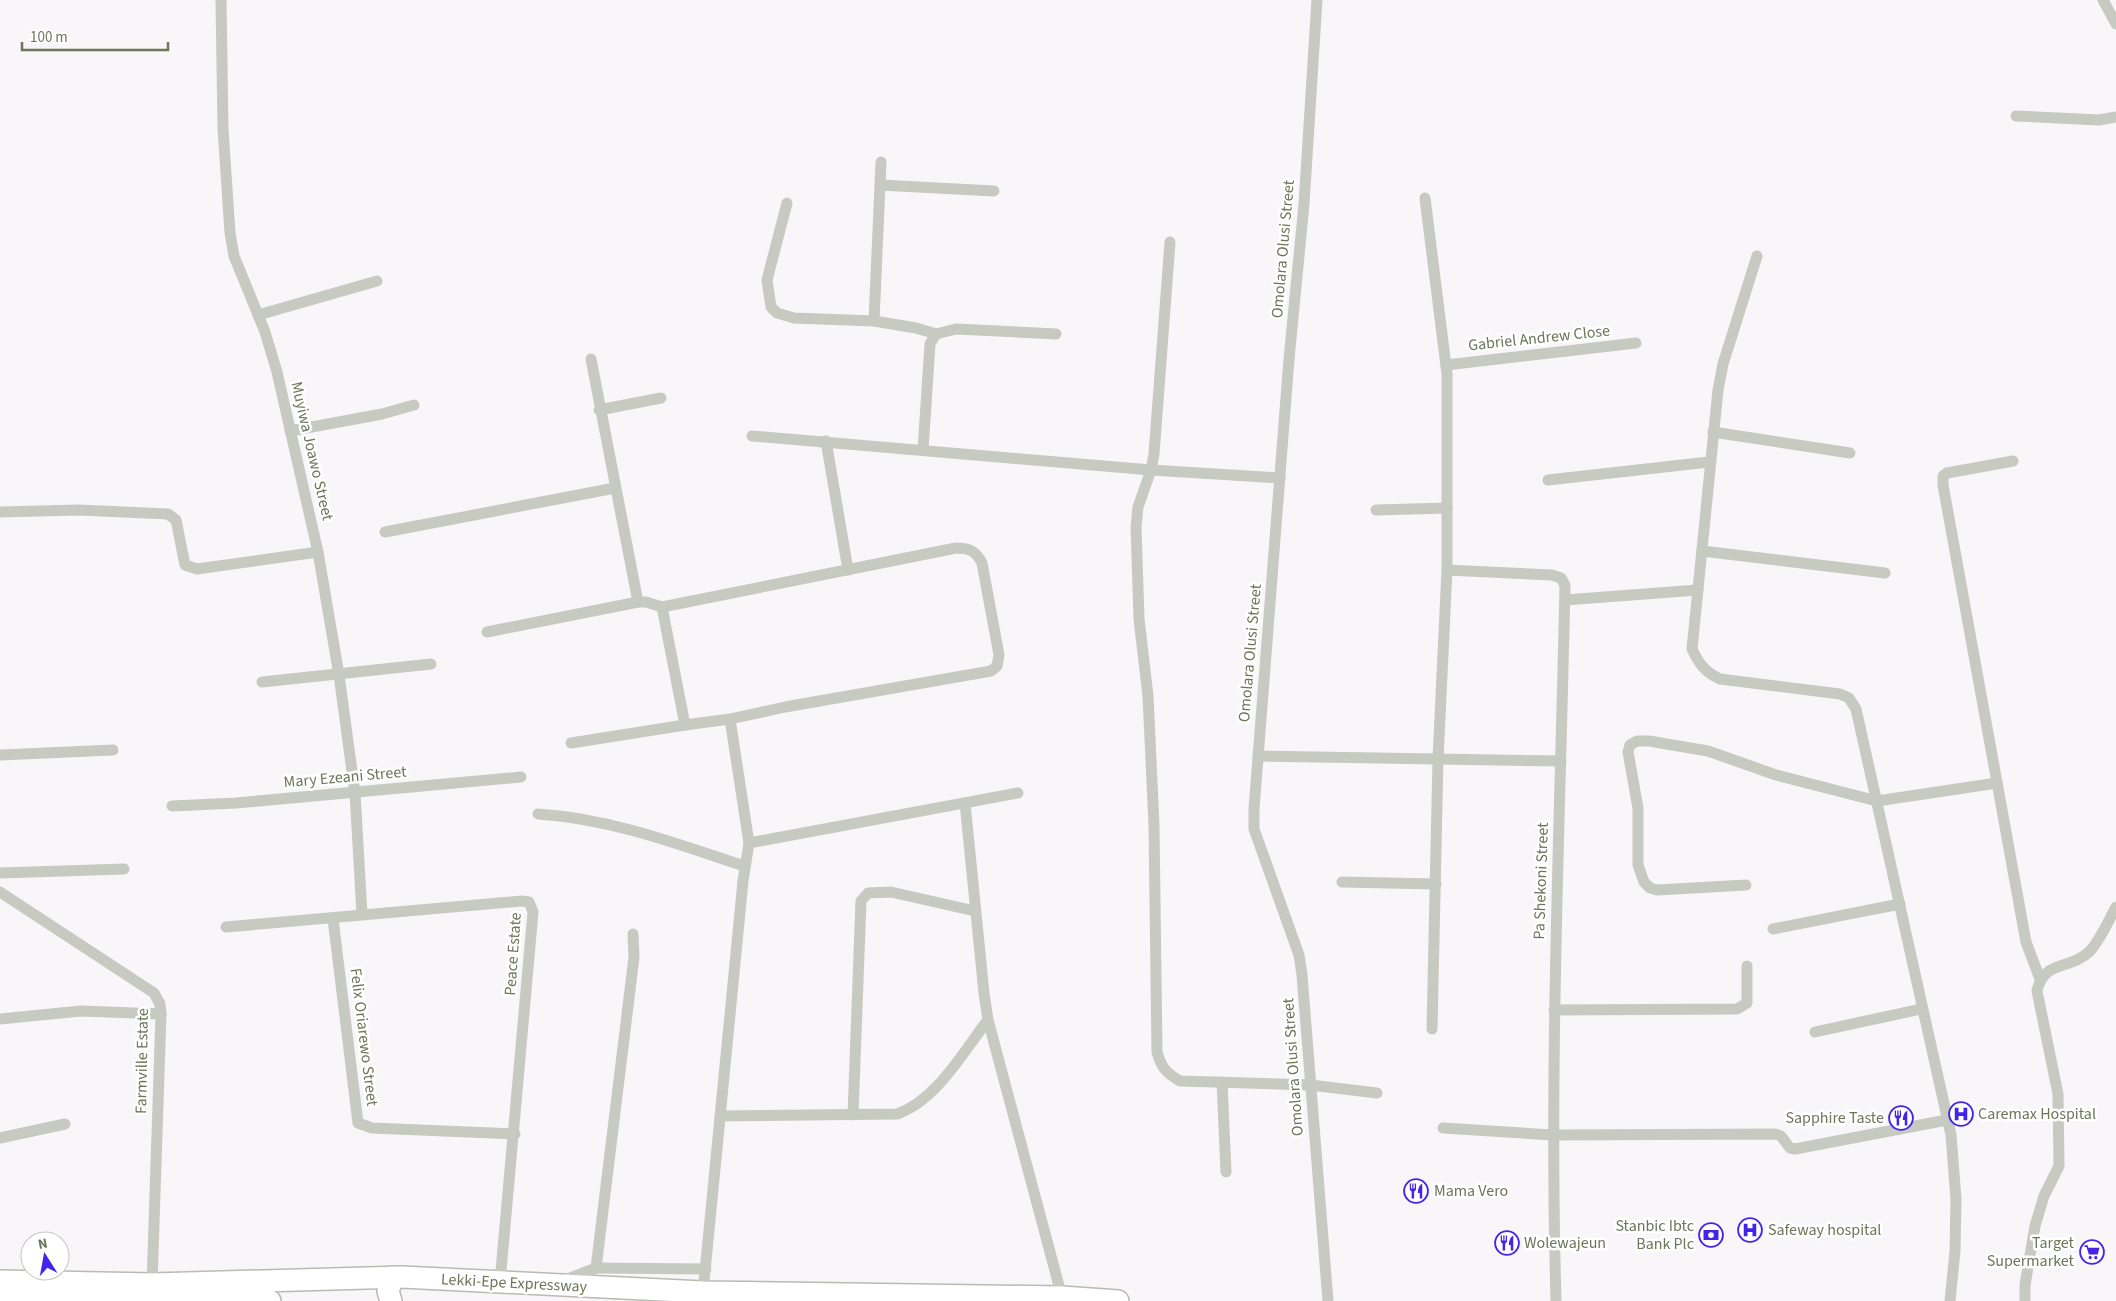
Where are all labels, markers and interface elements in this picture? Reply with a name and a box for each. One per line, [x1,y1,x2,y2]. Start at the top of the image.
scale bar [22,20,169,52]
text: 100 m [30,27,68,48]
street label: Omolara Olusi Street [1266,178,1300,319]
street label: Gabriel Andrew Close [1467,320,1611,356]
street label: Muyiwa Joawo Street [285,379,339,523]
street label: Omolara Olusi Street [1233,582,1267,723]
street label: Mary Ezeani Street [283,761,408,793]
street label: Pa Shekoni Street [1528,822,1554,940]
street label: Peace Estate [499,912,527,996]
street label: Felix Oriarewo Street [345,967,383,1108]
street label: Omolara Olusi Street [1277,997,1309,1137]
street label: Farmville Estate [130,1008,154,1114]
hospital icon: Caremax Hospital [1948,1101,1974,1127]
place label: Caremax Hospital [1978,1103,2096,1125]
restaurant icon: Sapphire Taste [1888,1105,1914,1131]
place label: Sapphire Taste [1785,1107,1884,1129]
restaurant icon: Mama Vero [1403,1178,1429,1204]
place label: Mama Vero [1434,1180,1508,1202]
place label: Stanbic Ibtc Bank Plc [1615,1215,1694,1255]
hospital icon: Safeway hospital [1737,1217,1763,1243]
place label: Safeway hospital [1768,1219,1881,1241]
bank icon: Stanbic Ibtc Bank Plc [1698,1222,1724,1248]
restaurant icon: Wolewajeun [1494,1230,1520,1256]
north arrow [20,1231,70,1281]
place label: Wolewajeun [1524,1232,1606,1254]
place label: Target Supermarket [1987,1232,2075,1272]
text: N [36,1234,49,1255]
supermarket icon: Target Supermarket [2079,1239,2105,1265]
street label: Lekki-Epe Expressway [440,1268,588,1298]

